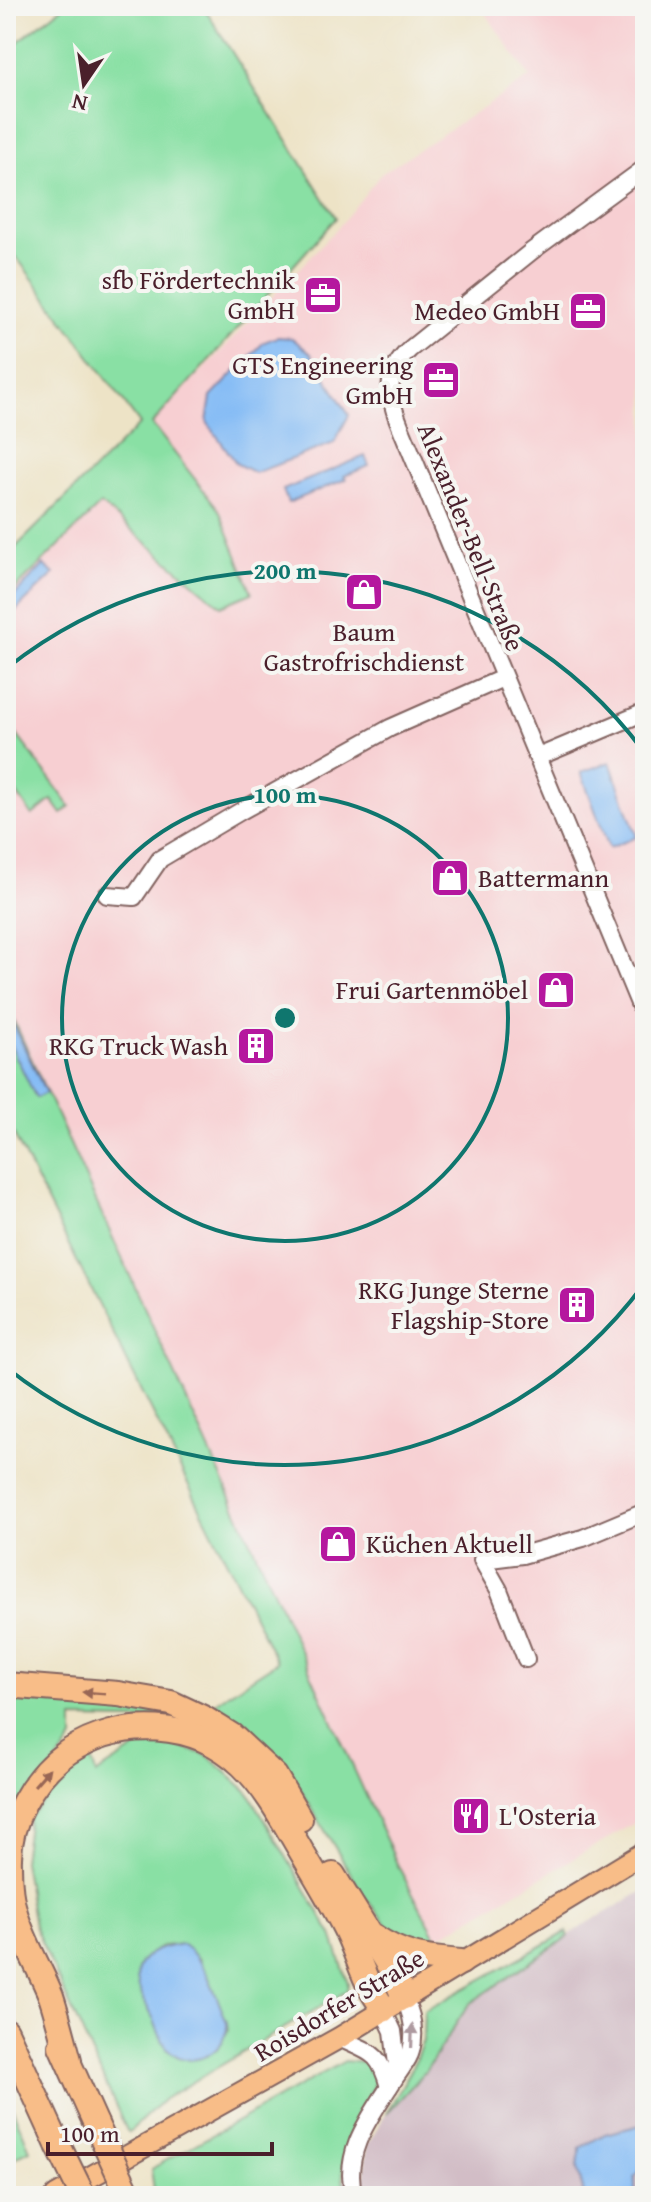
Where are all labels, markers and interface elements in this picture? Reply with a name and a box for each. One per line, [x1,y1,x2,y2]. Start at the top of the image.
north arrow [44,44,124,124]
text: N [68,86,90,121]
place label: sfb Fördertechnik GmbH [102,260,296,329]
office icon: sfb Fördertechnik GmbH [302,274,344,316]
office icon: Medeo GmbH [567,290,609,332]
place label: Medeo GmbH [414,291,560,330]
place label: GTS Engineering GmbH [232,345,413,414]
office icon: GTS Engineering GmbH [420,359,462,401]
street label: Alexander-Bell-Straße [408,417,535,657]
text: 200 m [253,553,317,588]
shop icon: Baum Gastrofrischdienst [343,571,385,613]
place label: Baum Gastrofrischdienst [264,612,464,681]
text: 100 m [253,777,317,812]
shop icon: Battermann [429,857,471,899]
place label: Battermann [478,858,609,897]
shop icon: Frui Gartenmöbel [535,969,577,1011]
place label: Frui Gartenmöbel [336,970,528,1009]
centre of rings [271,1004,299,1032]
building icon: RKG Truck Wash [235,1025,277,1067]
place label: RKG Truck Wash [49,1026,228,1065]
place label: RKG Junge Sterne Flagship-Store [358,1270,549,1339]
building icon: RKG Junge Sterne Flagship-Store [556,1284,598,1326]
shop icon: Küchen Aktuell [317,1523,359,1565]
place label: Küchen Aktuell [366,1524,533,1563]
one-way arrow [81,1686,106,1699]
one-way arrow [33,1768,50,1788]
restaurant icon: L'Osteria [450,1795,492,1837]
place label: L'Osteria [499,1796,597,1835]
street label: Roisdorfer Straße [246,1938,431,2071]
one-way arrow [405,2023,418,2049]
scale bar [48,2106,272,2156]
text: 100 m [60,2116,120,2151]

